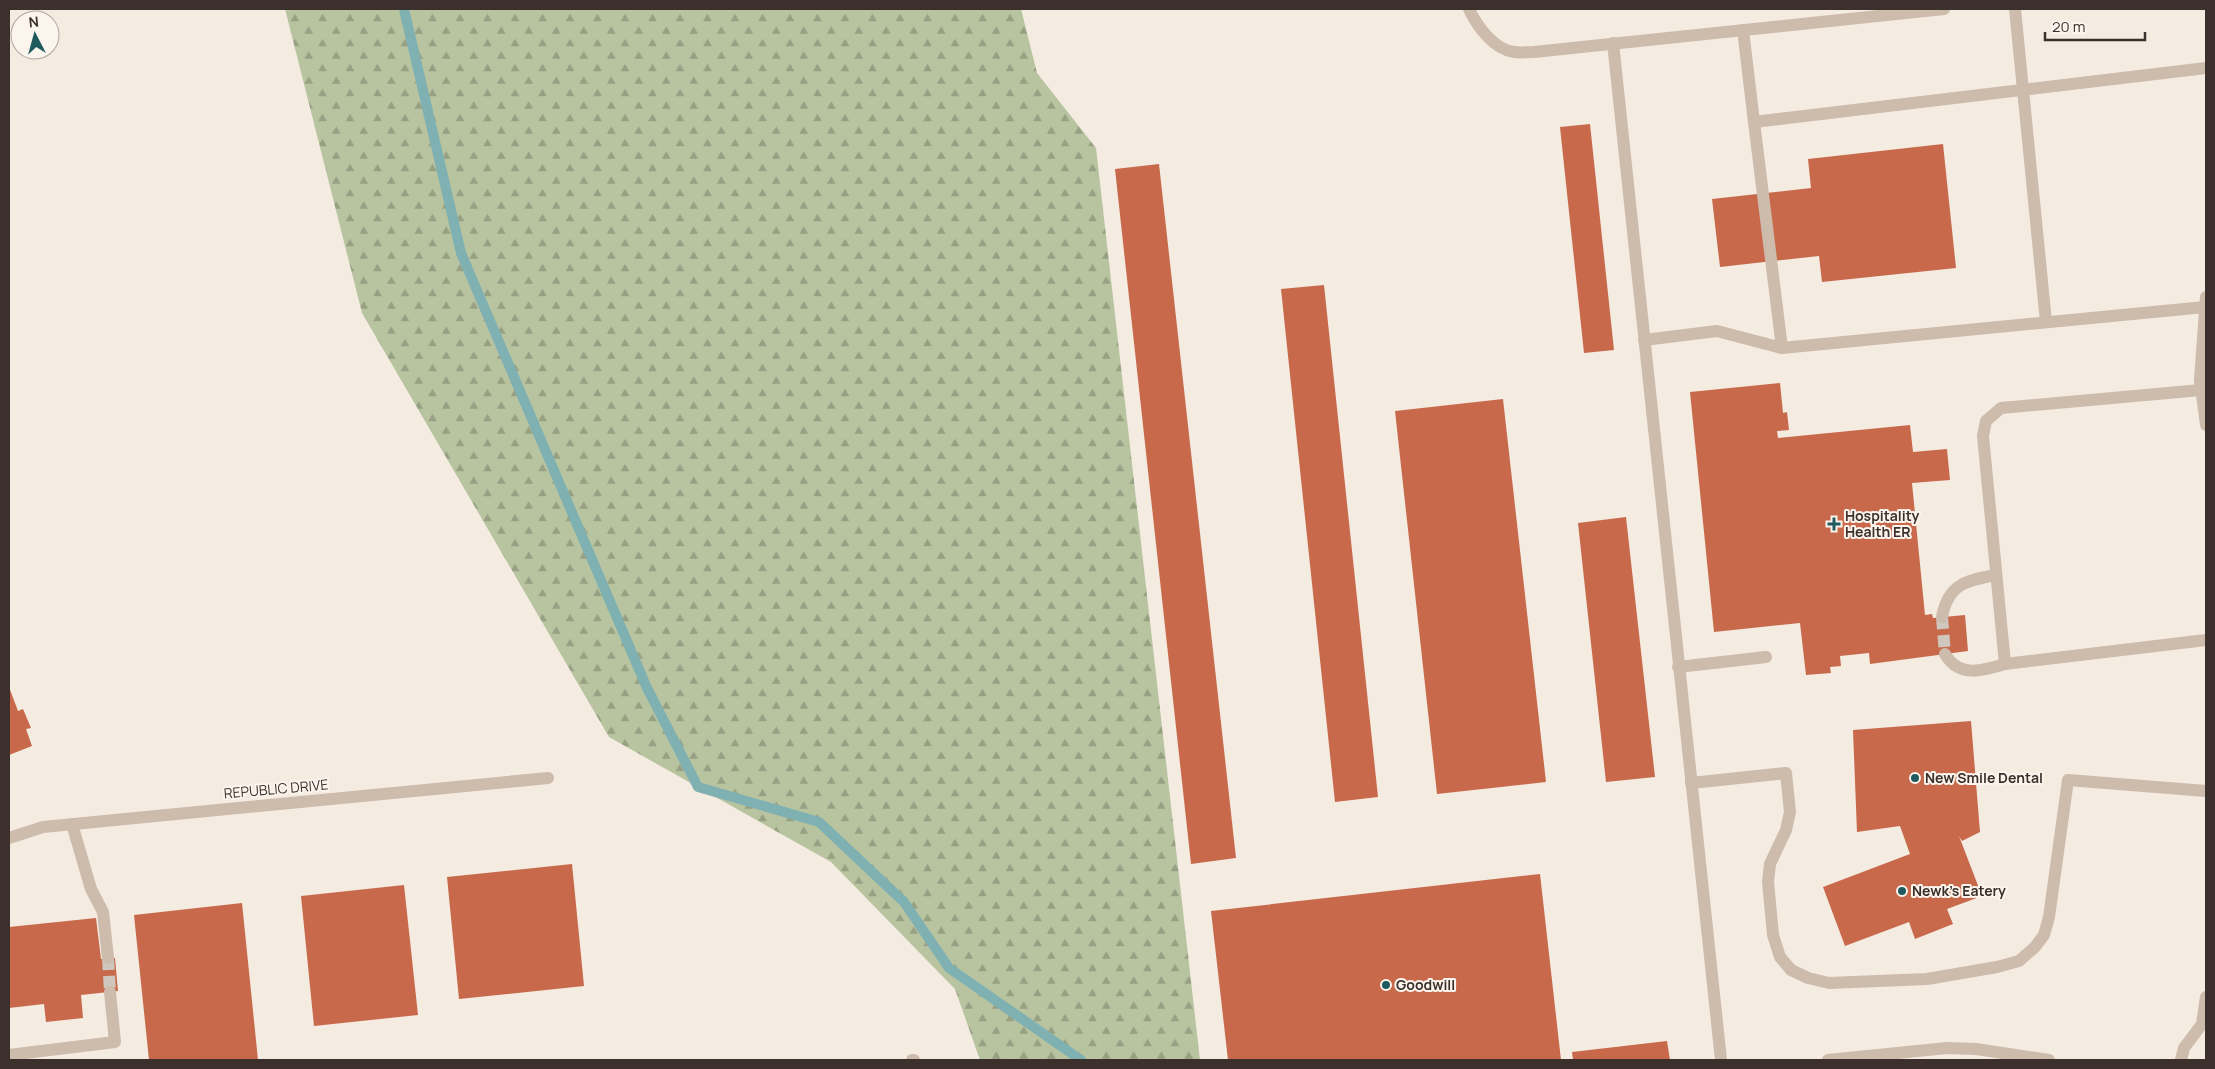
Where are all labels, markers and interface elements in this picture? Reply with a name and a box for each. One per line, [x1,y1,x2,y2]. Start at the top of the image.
north arrow [10,10,60,60]
scale bar [2045,10,2145,42]
text: N [28,12,40,32]
text: 20 m [2052,16,2085,37]
place label: Hospitality Health ER [1845,506,1920,541]
marker: Hospitality Health ER [1827,517,1841,531]
place label: New Smile Dental [1925,768,2043,787]
marker: New Smile Dental [1909,772,1921,784]
street label: REPUBLIC DRIVE [223,774,329,803]
place label: Newk's Eatery [1912,881,2006,900]
marker: Newk's Eatery [1896,885,1908,897]
place label: Goodwill [1396,975,1455,994]
marker: Goodwill [1380,979,1392,991]

